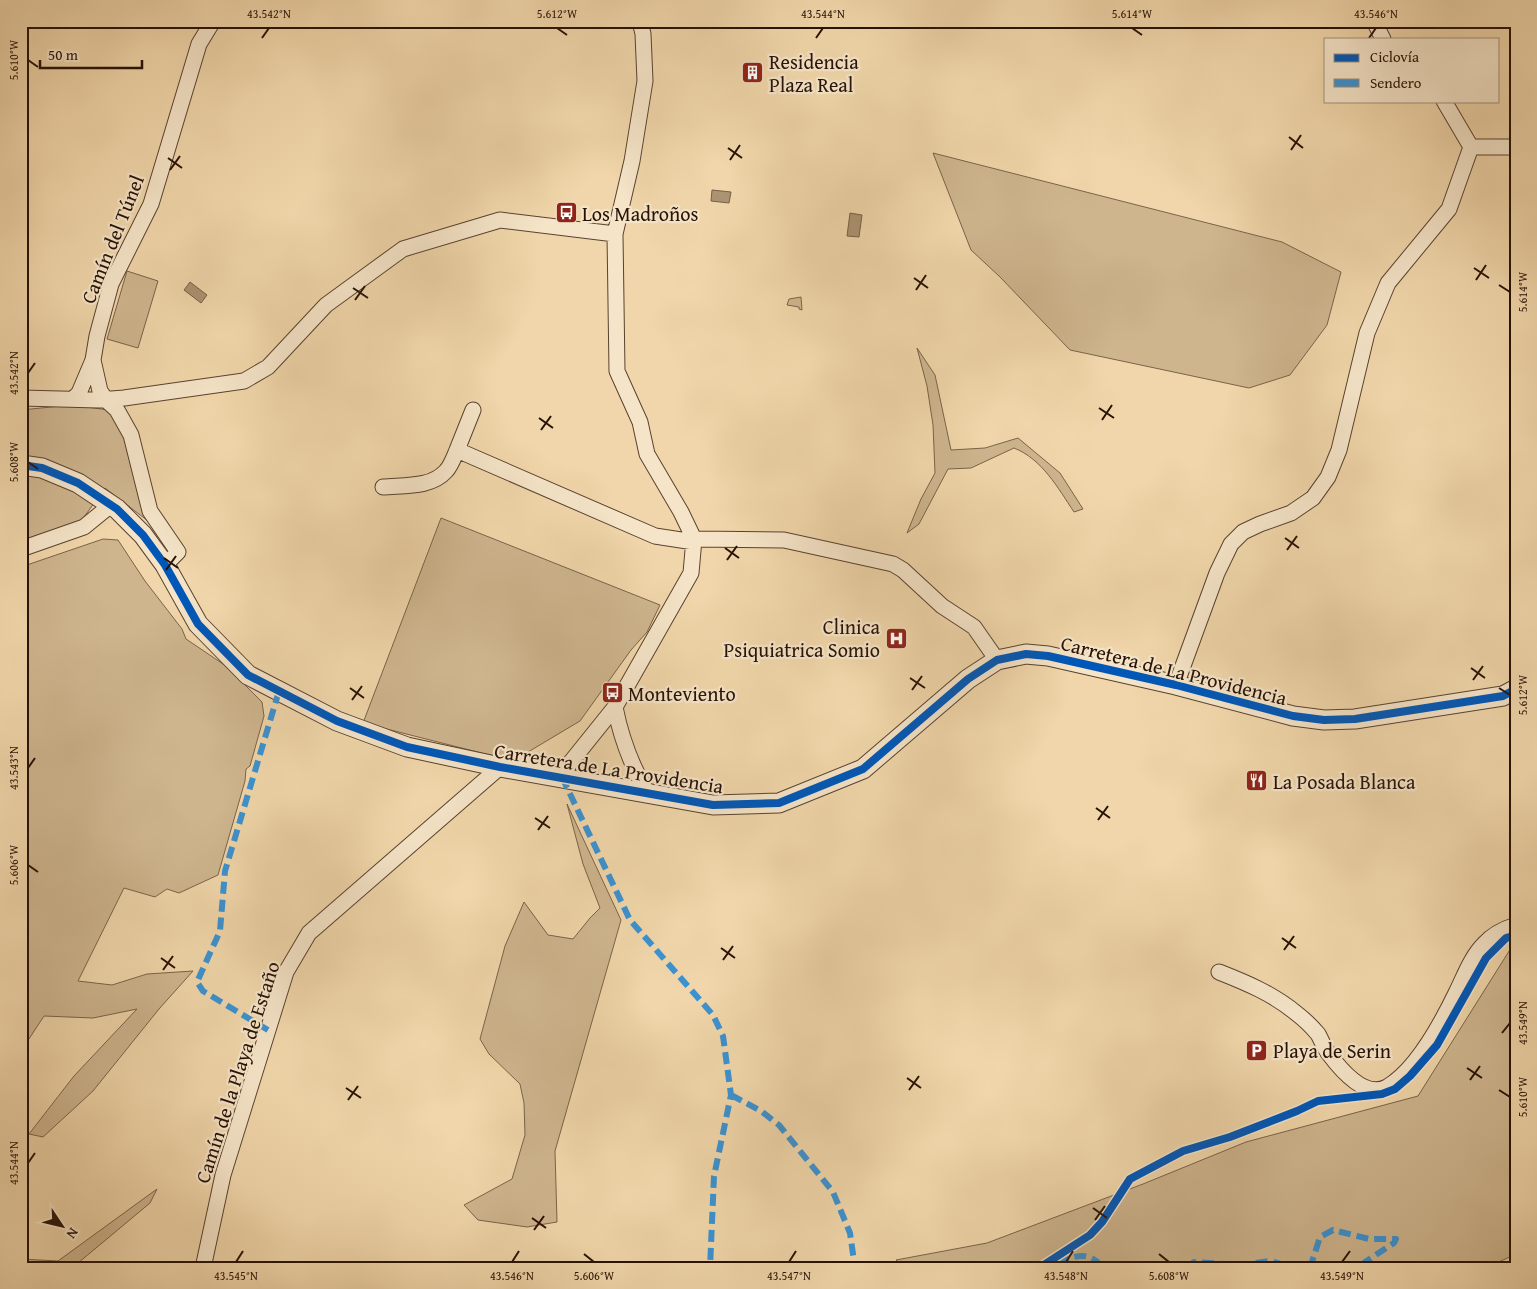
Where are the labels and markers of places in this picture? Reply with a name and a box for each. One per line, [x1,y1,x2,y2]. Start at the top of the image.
place label: Residencia Plaza Real [769,47,859,99]
building icon: Residencia Plaza Real [741,60,765,84]
place label: Los Madroños [582,199,698,228]
bus stop icon: Los Madroños [554,201,578,225]
place label: Clinica Psiquiatrica Somio [724,612,881,664]
hospital icon: Clinica Psiquiatrica Somio [884,626,908,650]
place label: Monteviento [628,679,736,708]
bus stop icon: Monteviento [600,681,624,705]
place label: La Posada Blanca [1273,767,1416,796]
restaurant icon: La Posada Blanca [1245,769,1269,793]
place label: Playa de Serin [1273,1036,1391,1065]
parking icon: Playa de Serin [1245,1038,1269,1062]

